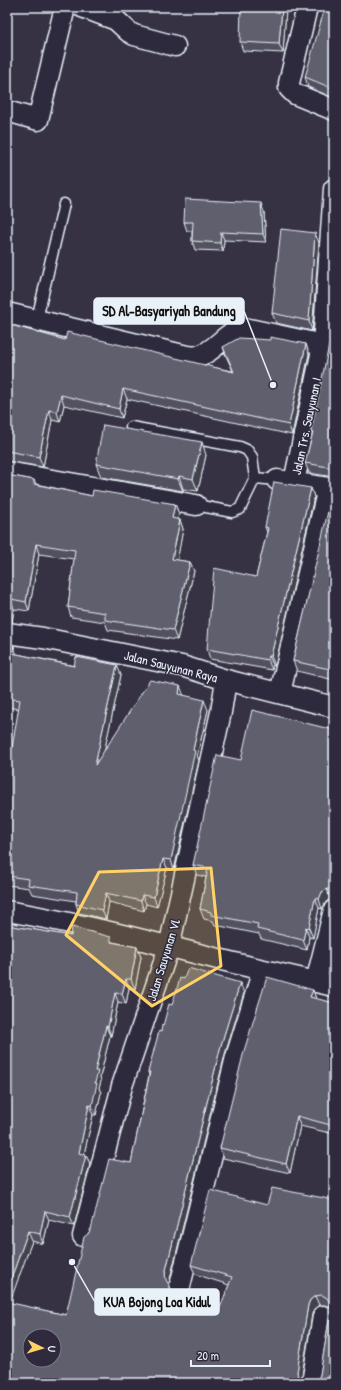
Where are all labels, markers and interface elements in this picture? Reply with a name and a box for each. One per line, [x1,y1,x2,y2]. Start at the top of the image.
callout: SD Al-Basyariyah Bandung [94,298,244,324]
text: SD Al-Basyariyah Bandung [102,301,236,322]
street label: Jalan Trs. Sauyunan I [287,376,325,476]
street label: Jalan Sauyunan Raya [122,646,220,686]
street label: Jalan Sauyunan Vl [142,916,184,1003]
callout: KUA Bojong Loa Kidul [95,1289,219,1315]
text: KUA Bojong Loa Kidul [103,1292,211,1313]
north arrow [22,1328,62,1368]
scale bar [191,1342,270,1368]
text: U [45,1345,59,1353]
text: 20 m [197,1347,219,1364]

